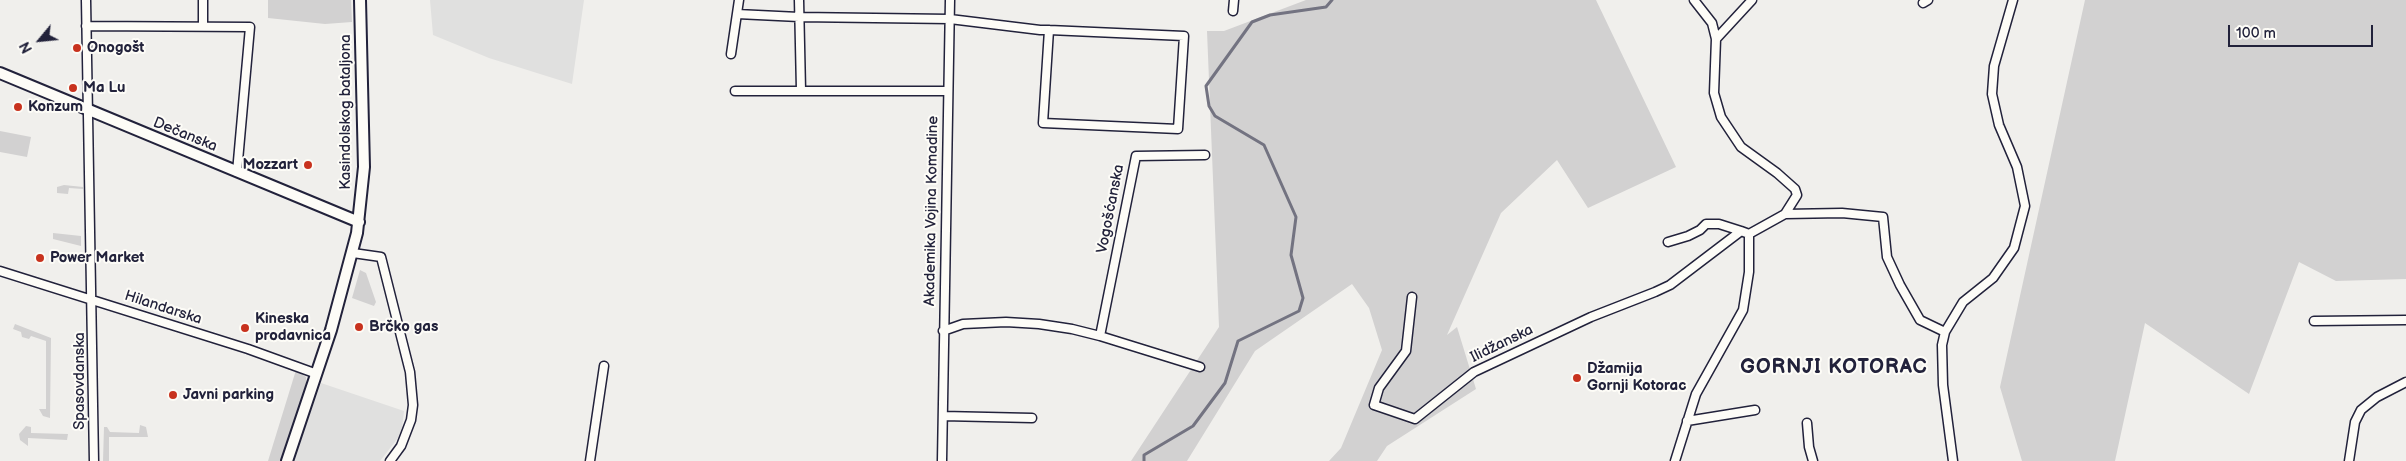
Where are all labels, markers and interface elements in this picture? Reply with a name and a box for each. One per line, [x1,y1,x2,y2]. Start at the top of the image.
north arrow [15,15,65,65]
scale bar [2231,15,2376,47]
text: 100 m [2236,24,2276,43]
street label: Kasindolskog bataljona [337,34,355,190]
text: N [16,39,36,56]
place label: Onogošt [87,39,144,57]
marker: Onogošt [71,42,83,54]
place label: Ma Lu [83,79,125,97]
marker: Ma Lu [67,82,79,94]
place label: Konzum [28,98,83,116]
marker: Konzum [12,101,24,113]
street label: Dečanska [150,114,220,156]
street label: Akademika Vojina Komadine [921,116,943,306]
place label: Mozzart [243,156,298,174]
marker: Mozzart [302,159,314,171]
street label: Vogošćanska [1094,163,1128,255]
place label: Power Market [50,249,144,267]
marker: Power Market [34,252,46,264]
street label: Hilandarska [122,287,204,329]
place label: Kineska prodavnica [255,310,331,345]
place label: Brčko gas [369,318,438,336]
marker: Brčko gas [353,321,365,333]
street label: Ilidžanska [1468,321,1536,367]
marker: Kineska prodavnica [239,322,251,334]
street label: Spasovdanska [71,332,89,430]
district label: GORNJI KOTORAC [1738,356,1930,380]
place label: Džamija Gornji Kotorac [1587,360,1686,395]
marker: Džamija Gornji Kotorac [1571,372,1583,384]
place label: Javni parking [183,386,274,404]
marker: Javni parking [167,389,179,401]

